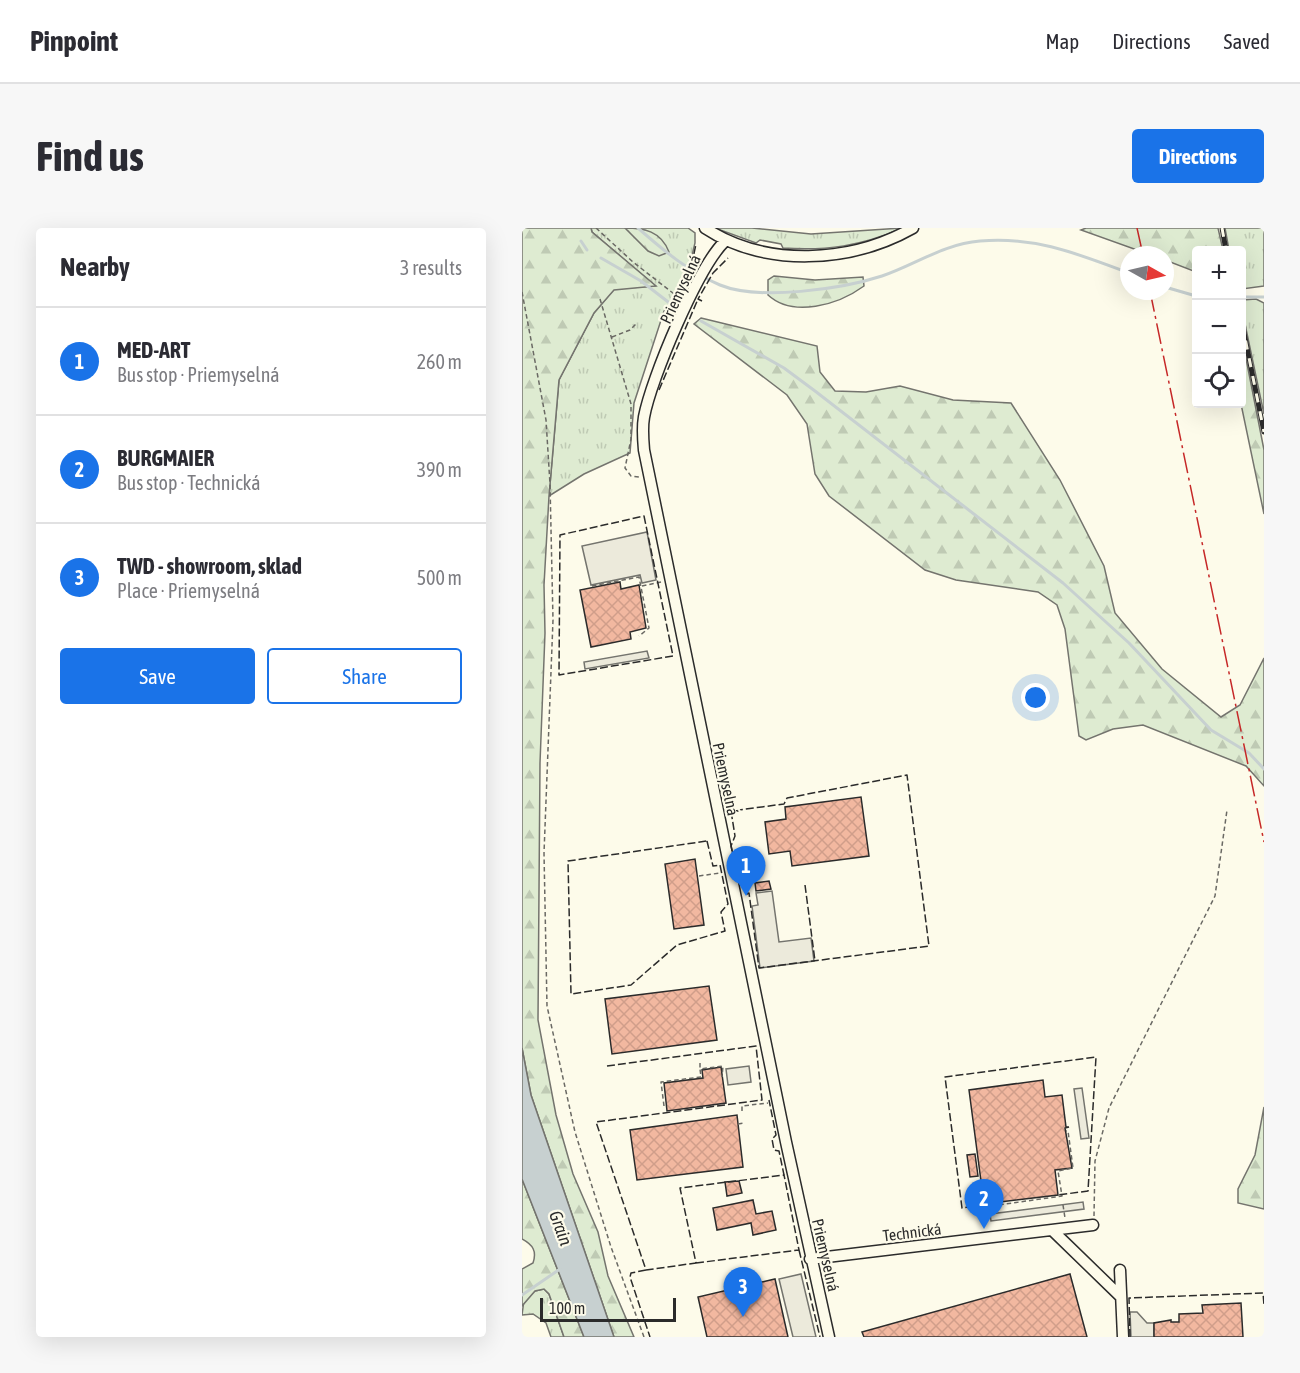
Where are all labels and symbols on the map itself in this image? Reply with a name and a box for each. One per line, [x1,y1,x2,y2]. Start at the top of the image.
north arrow [1120,246,1174,300]
street label: Priemyselná [656,252,705,327]
your location [1021,683,1050,712]
street label: Priemyselná [709,741,742,817]
pin: 1 [726,846,766,896]
pin: 2 [964,1180,1004,1229]
water label: Grain [545,1208,577,1249]
street label: Priemyselná [808,1217,843,1293]
street label: Technická [882,1219,942,1245]
pin: 3 [724,1268,762,1317]
scale bar [540,1295,676,1322]

